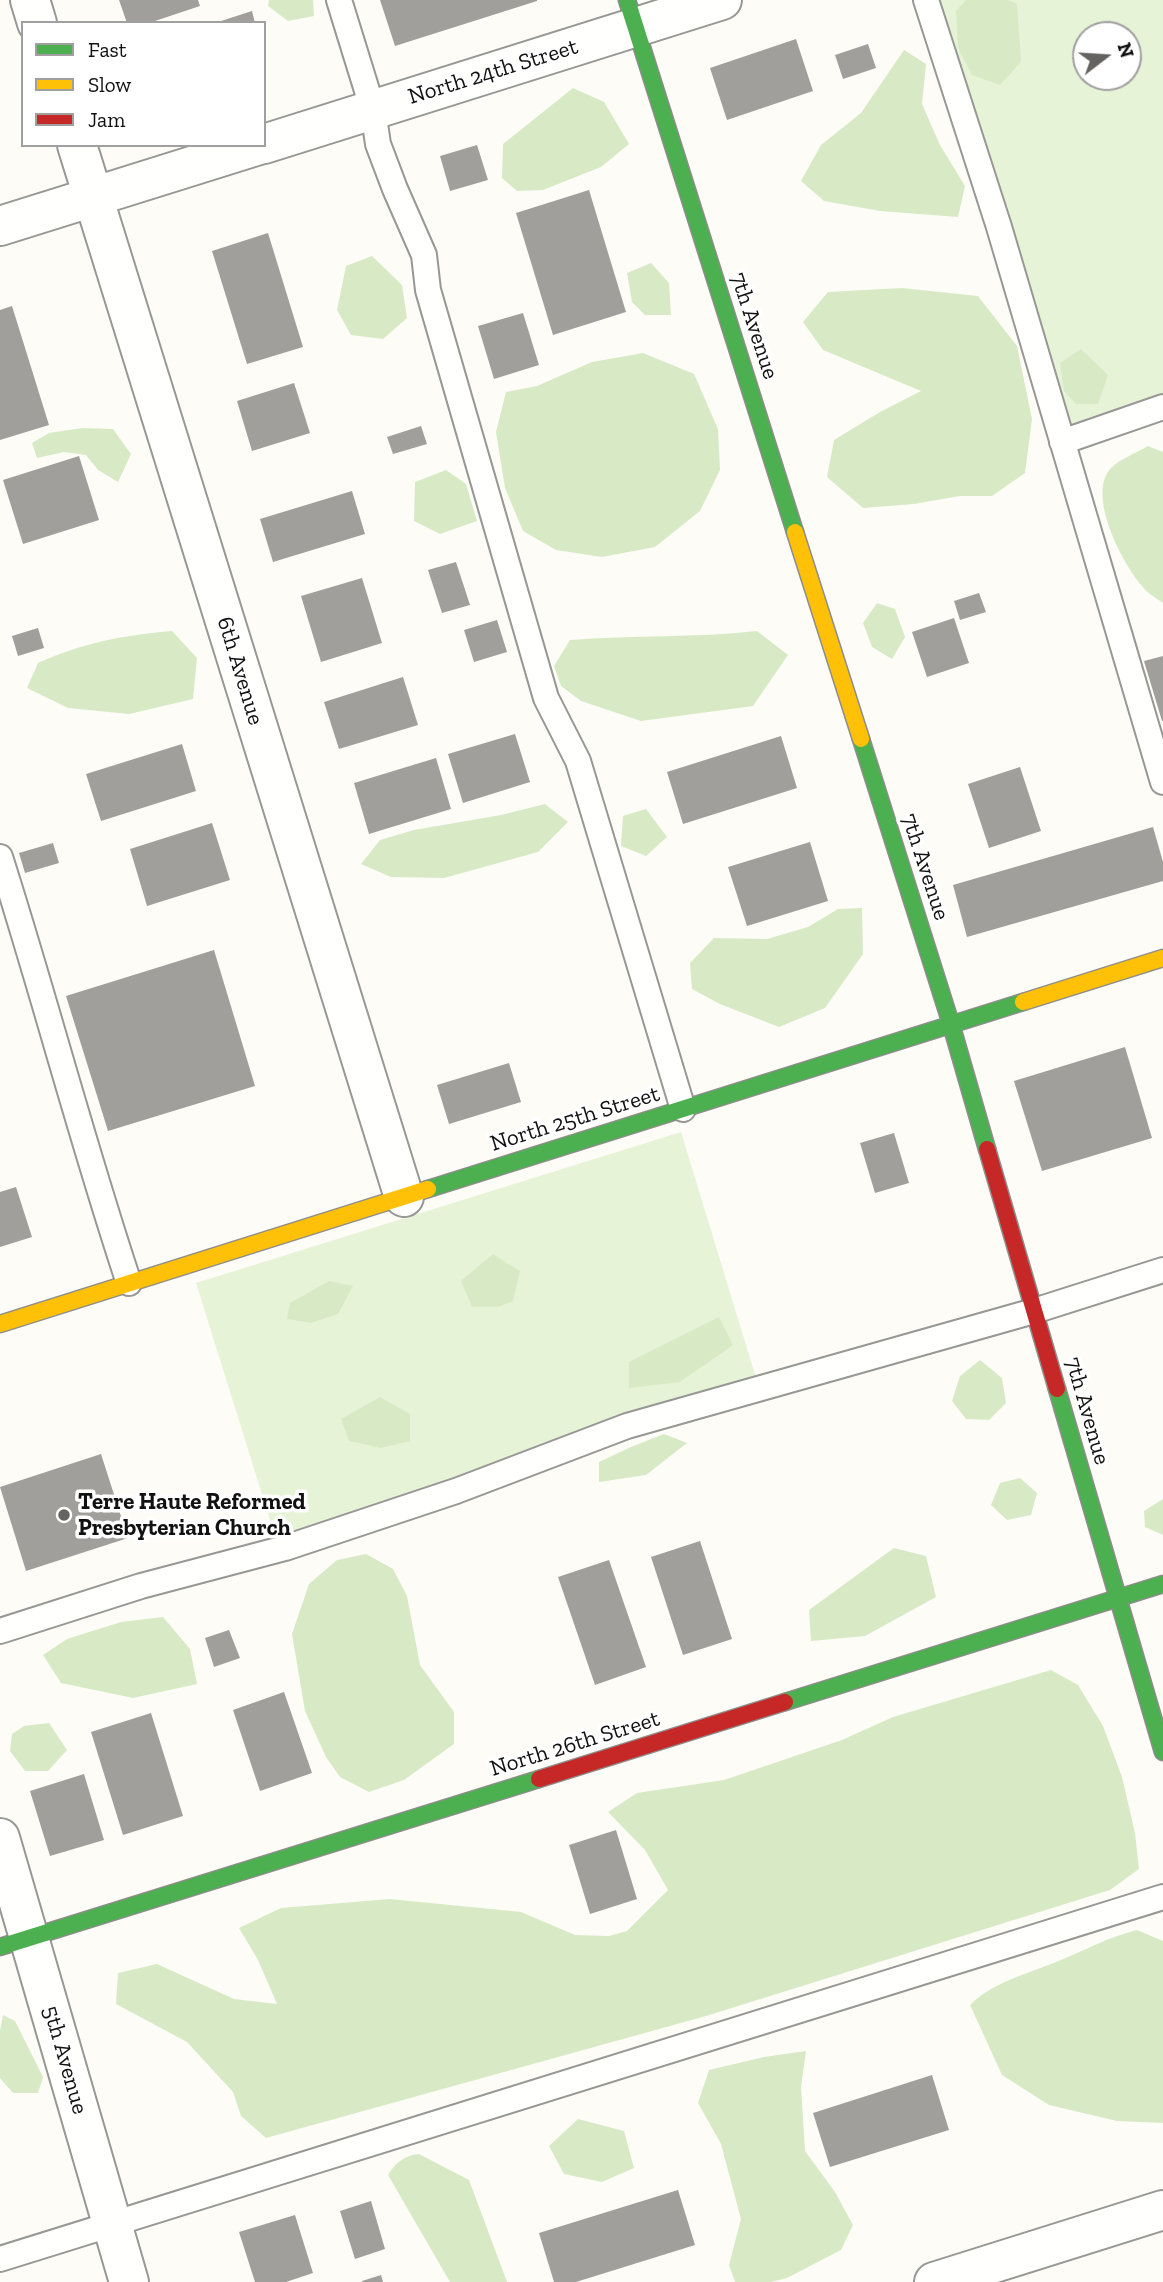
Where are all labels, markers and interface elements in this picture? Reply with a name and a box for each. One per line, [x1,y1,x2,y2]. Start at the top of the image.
legend [21,21,266,147]
north arrow [1072,21,1142,91]
street label: North 24th Street [405,33,581,111]
text: Fast [88,37,127,62]
text: N [1113,40,1139,61]
text: Slow [88,72,131,97]
text: Jam [88,107,125,132]
street label: 7th Avenue [724,269,784,383]
street label: 6th Avenue [210,614,270,728]
street label: 7th Avenue [895,810,955,924]
street label: North 25th Street [487,1080,663,1158]
street label: 7th Avenue [1059,1354,1115,1468]
place label: Terre Haute Reformed Presbyterian Church [78,1488,306,1542]
marker: Terre Haute Reformed Presbyterian Church [56,1507,72,1523]
street label: North 26th Street [487,1705,663,1783]
street label: 5th Avenue [36,2003,94,2117]

